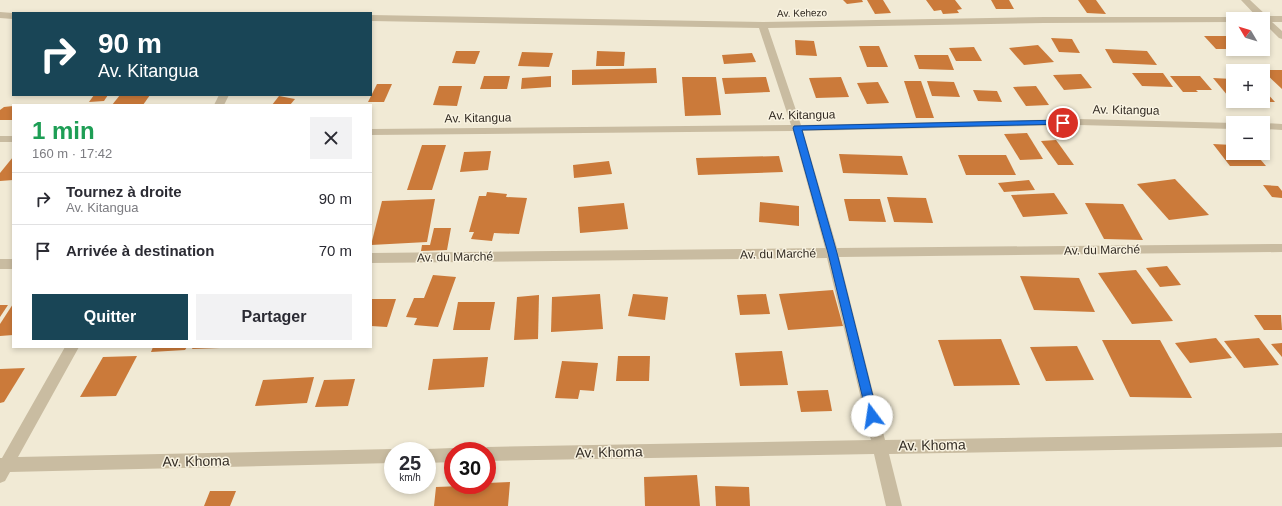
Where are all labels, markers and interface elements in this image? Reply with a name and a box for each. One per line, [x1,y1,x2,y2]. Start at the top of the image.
street label: Av. Kehezo [777,7,828,19]
north arrow [1226,12,1270,56]
map controls [1226,12,1270,160]
icon: right [32,28,84,80]
text: 90 m [98,28,162,59]
text: Av. Kitangua [98,61,198,81]
button: + [1226,64,1270,108]
street label: Av. Kitangua [1092,102,1160,118]
pin [1046,106,1080,140]
street label: Av. Kitangua [768,107,836,123]
street label: Av. Kitangua [444,110,512,126]
icon: arrive [1052,112,1074,134]
button: − [1226,116,1270,160]
text: 1 min [32,117,95,144]
button: close [310,117,352,159]
text: 160 m · 17:42 [32,146,112,161]
text: Tournez à droite [66,183,182,200]
icon: right [32,188,54,210]
text: 90 m [319,190,352,207]
text: Av. Kitangua [66,200,139,215]
icon: arrive [32,240,54,262]
text: Arrivée à destination [66,242,214,259]
text: 70 m [319,242,352,259]
street label: Av. du Marché [1064,242,1141,258]
street label: Av. du Marché [740,246,817,262]
street label: Av. du Marché [417,249,494,265]
button: Quitter [32,294,188,340]
button: Partager [196,294,352,340]
position arrow [851,395,893,437]
street label: Av. Khoma [898,436,966,454]
speed limit sign: 30 [444,442,496,494]
street label: Av. Khoma [575,443,643,461]
street label: Av. Khoma [162,452,230,470]
text: 25 [399,452,421,474]
text: km/h [399,472,421,483]

